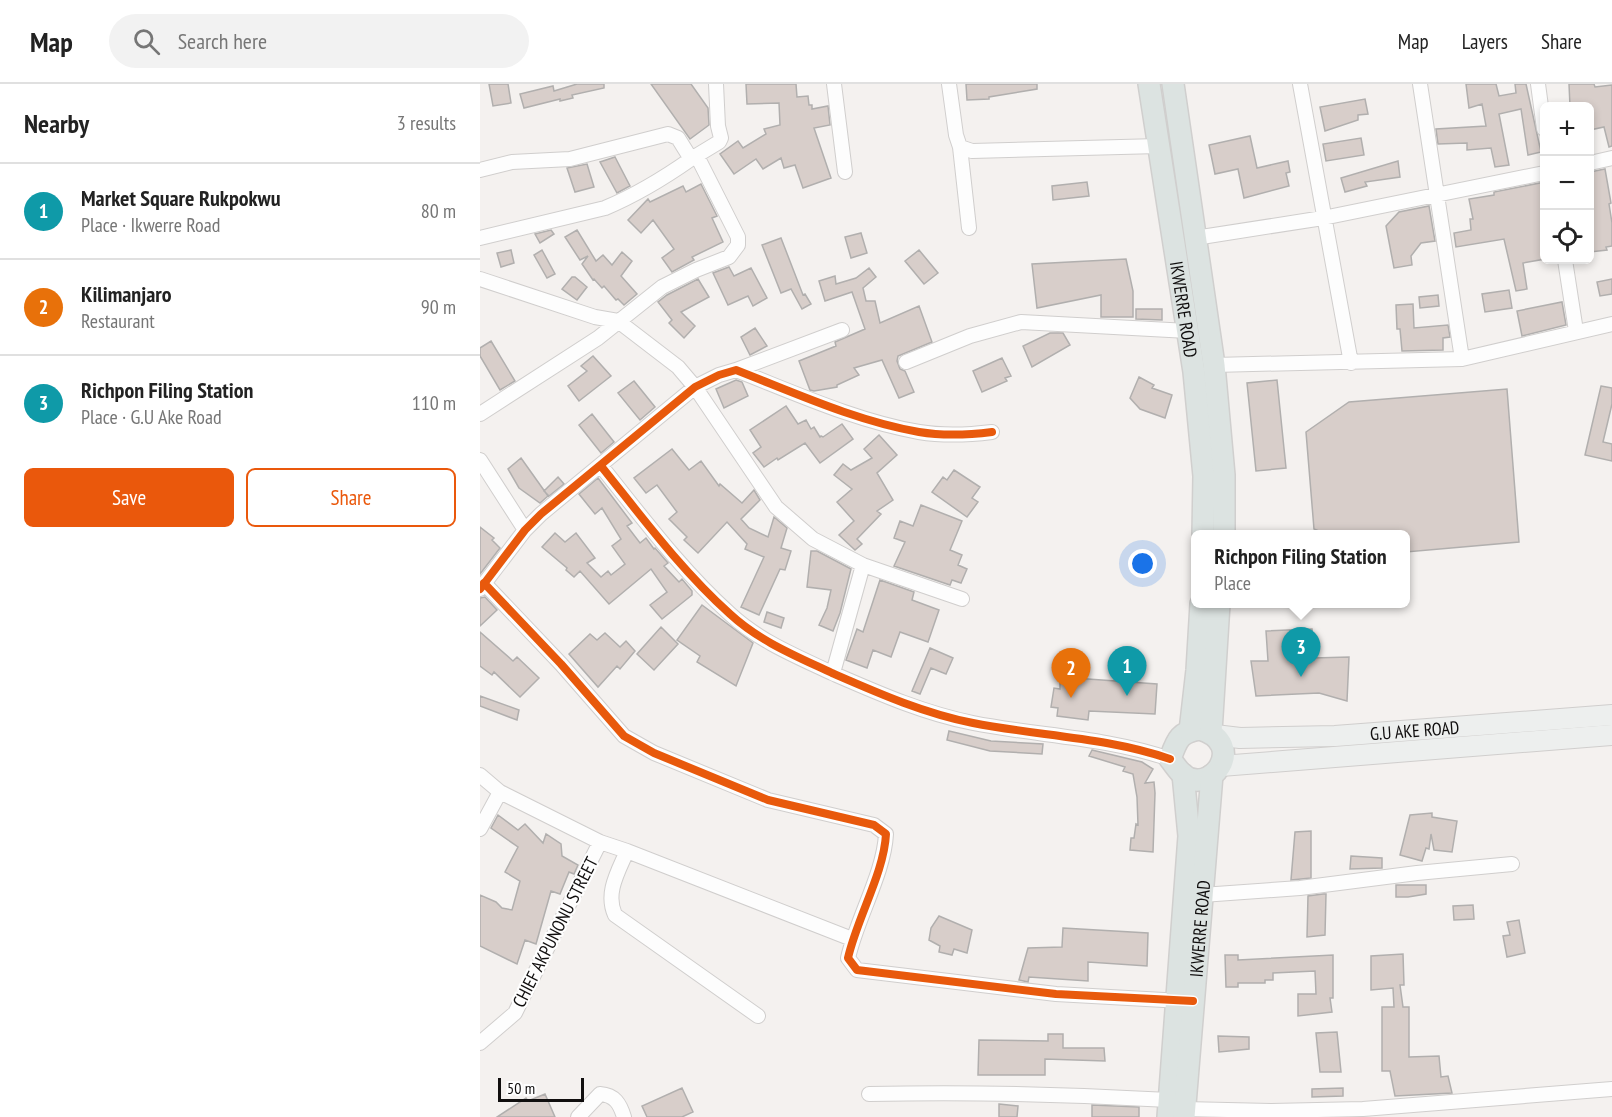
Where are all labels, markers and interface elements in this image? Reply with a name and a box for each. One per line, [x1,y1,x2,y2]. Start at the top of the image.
search box [109,14,529,68]
text: Map [30,23,73,60]
icon: search [130,25,163,58]
text: Search here [178,27,267,55]
text: Map [1398,28,1429,55]
text: Layers [1462,28,1508,55]
text: Share [1541,28,1582,55]
map controls [1540,102,1594,264]
button: + [1540,102,1594,156]
text: Nearby [24,107,89,140]
text: 3 results [397,110,456,136]
button: − [1540,156,1594,210]
text: Market Square Rukpokwu [81,184,281,212]
text: 1 [39,198,48,224]
text: 80 m [421,198,456,224]
button: locate [1540,210,1594,264]
text: Place · Ikwerre Road [81,212,220,238]
street label: IKWERRE ROAD [1165,259,1203,359]
text: Kilimanjaro [81,280,172,308]
text: 2 [39,294,48,320]
text: 90 m [421,294,456,320]
text: Restaurant [81,308,155,334]
text: Richpon Filing Station [81,376,253,404]
text: 3 [39,390,48,416]
text: 110 m [412,390,456,416]
text: Place · G.U Ake Road [81,404,222,430]
button: Save [24,468,234,527]
button: Share [246,468,456,527]
popup [1191,530,1410,608]
text: Richpon Filing Station [1214,542,1387,570]
your location [1128,549,1157,578]
text: Place [1214,570,1251,596]
pin: 3 [1282,628,1320,677]
pin: 1 [1108,646,1146,696]
pin: 2 [1052,648,1090,698]
street label: G.U AKE ROAD [1369,715,1460,745]
street label: CHIEF AKPUNONU STREET [507,853,603,1011]
street label: IKWERRE ROAD [1184,879,1215,978]
scale bar [498,1075,584,1102]
text: 50 m [507,1078,535,1098]

